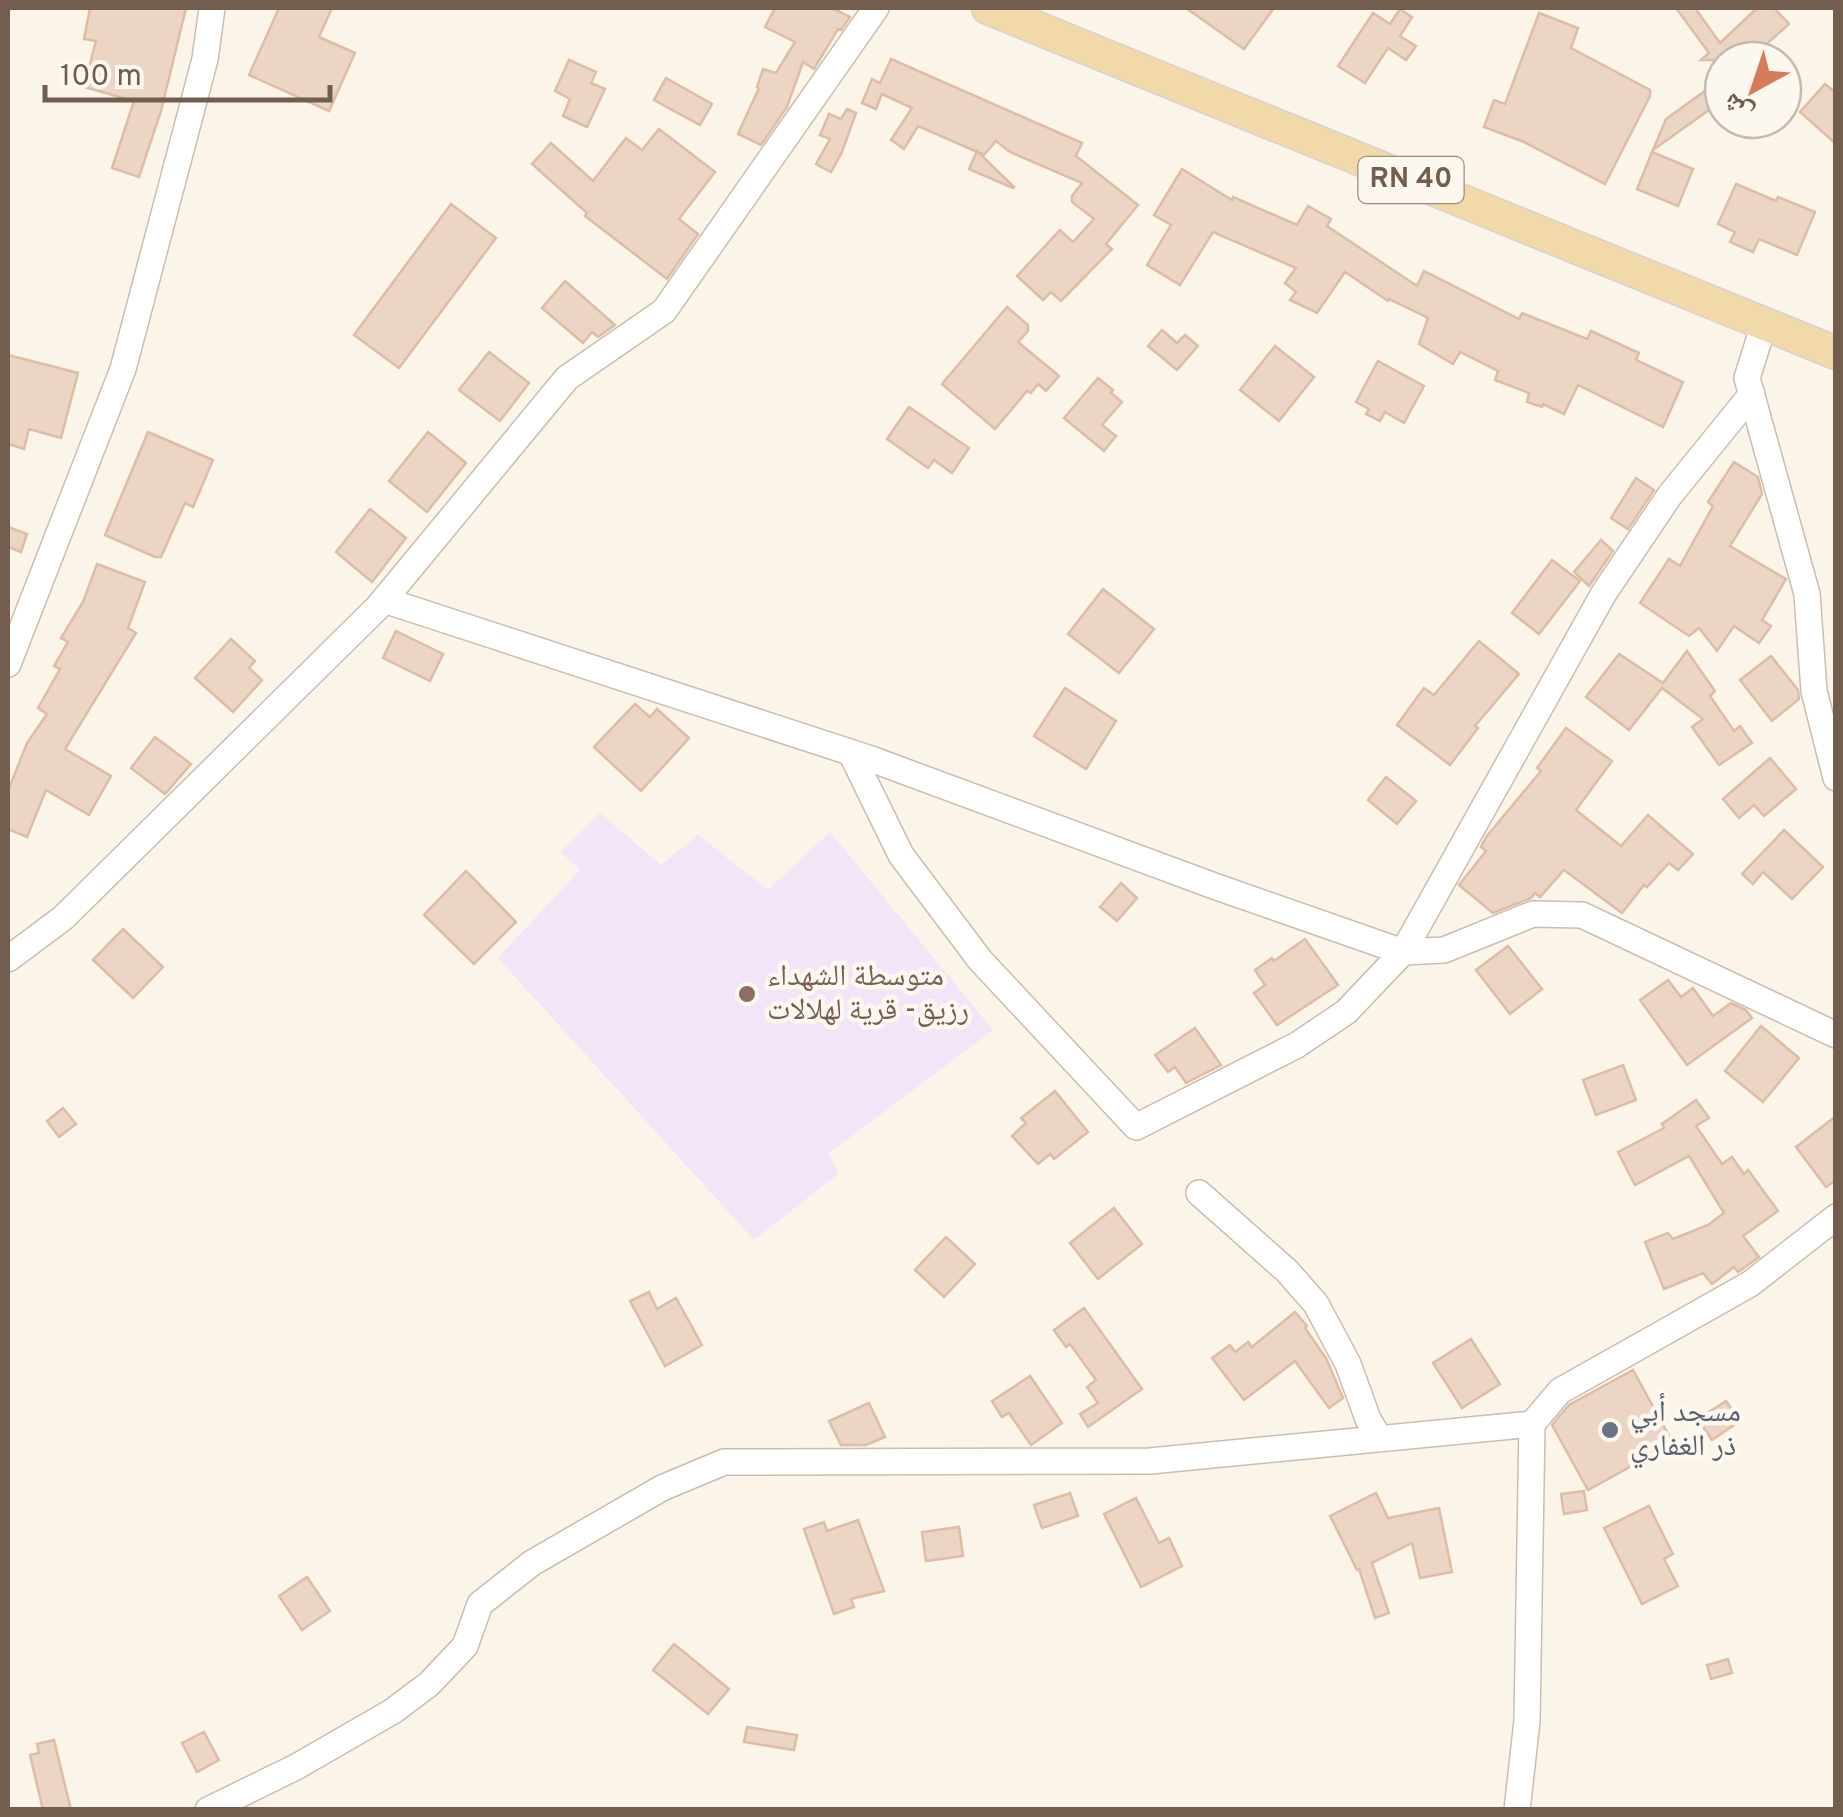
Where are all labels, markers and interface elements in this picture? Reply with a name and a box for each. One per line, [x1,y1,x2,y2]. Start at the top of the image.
scale bar [45,40,330,102]
north arrow [1703,40,1803,140]
text: 100 m [60,59,142,96]
text: ش [1716,84,1762,130]
road number: RN 40 [1358,157,1464,203]
place label: متوسطة الشهداء رزيق- قرية لهلالات [767,959,969,1030]
marker: متوسطة الشهداء رزيق- قرية لهلالات [736,983,758,1005]
place label: مسجد أبي ذر الغفاري [1630,1392,1741,1468]
marker: مسجد أبي ذر الغفاري [1599,1419,1621,1441]

